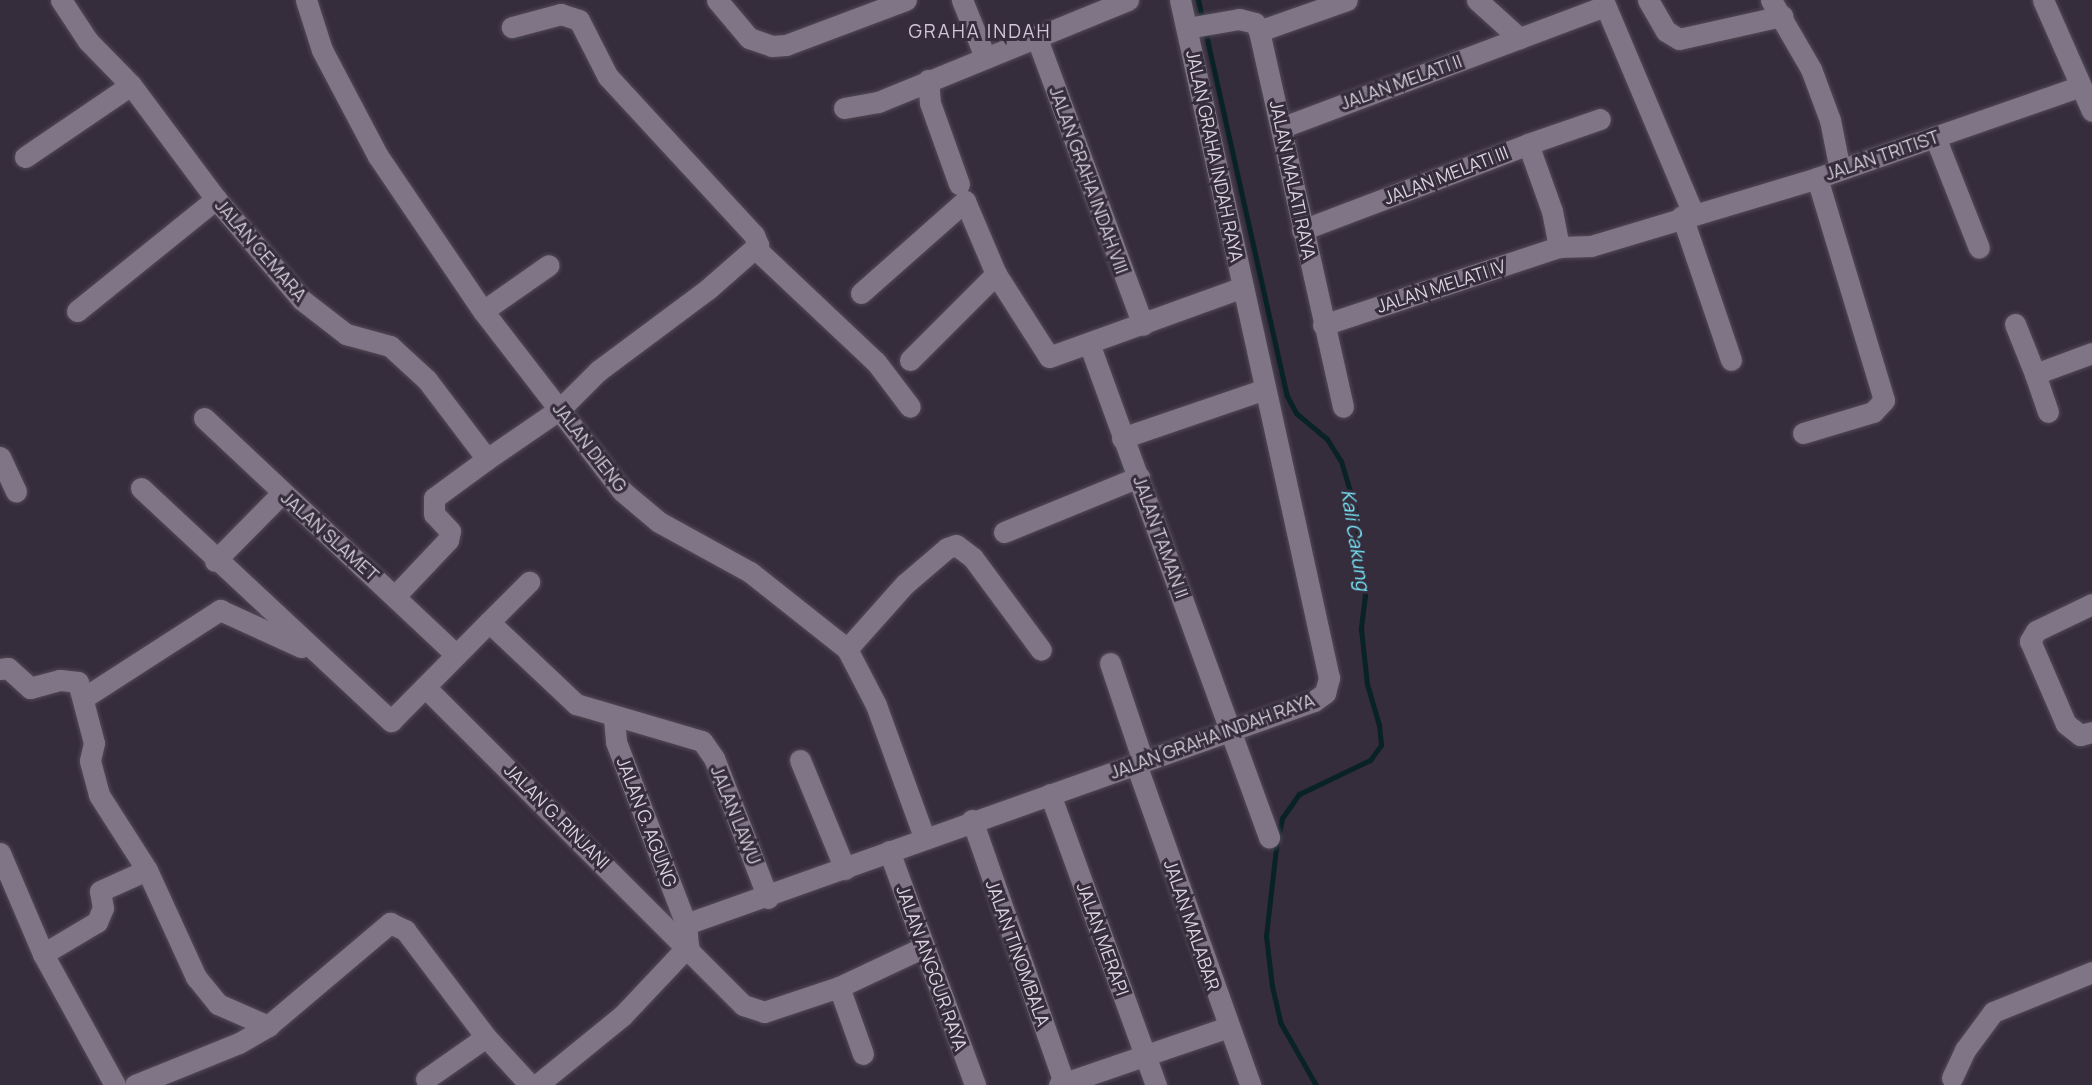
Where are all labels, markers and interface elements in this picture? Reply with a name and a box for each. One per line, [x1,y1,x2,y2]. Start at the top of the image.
district label: GRAHA INDAH [910,21,1050,43]
street label: JALAN GRAHA INDAH RAYA [1182,48,1248,264]
street label: JALAN MELATI II [1337,50,1465,114]
street label: JALAN GRAHA INDAH VIII [1045,83,1133,277]
street label: JALAN MALATI RAYA [1266,98,1320,262]
street label: JALAN TRITIST [1822,125,1942,185]
street label: JALAN MELATI III [1381,141,1511,209]
street label: JALAN CEMARA [211,194,311,306]
street label: JALAN MELATI IV [1374,255,1508,317]
street label: JALAN DIENG [548,398,632,496]
street label: JALAN TAMAN II [1129,473,1193,601]
street label: JALAN SLAMET [277,487,383,585]
water label: Kali Cakung [1336,488,1374,592]
street label: JALAN GRAHA INDAH RAYA [1107,689,1317,783]
street label: JALAN G. AGUNG [612,754,682,890]
street label: JALAN G. RINJANI [500,759,614,873]
street label: JALAN LAWU [706,762,766,868]
street label: JALAN MALABAR [1160,857,1224,993]
street label: JALAN TINOMBALA [981,877,1055,1029]
street label: JALAN MERAPI [1072,879,1134,999]
street label: JALAN ANGGUR RAYA [892,882,972,1054]

